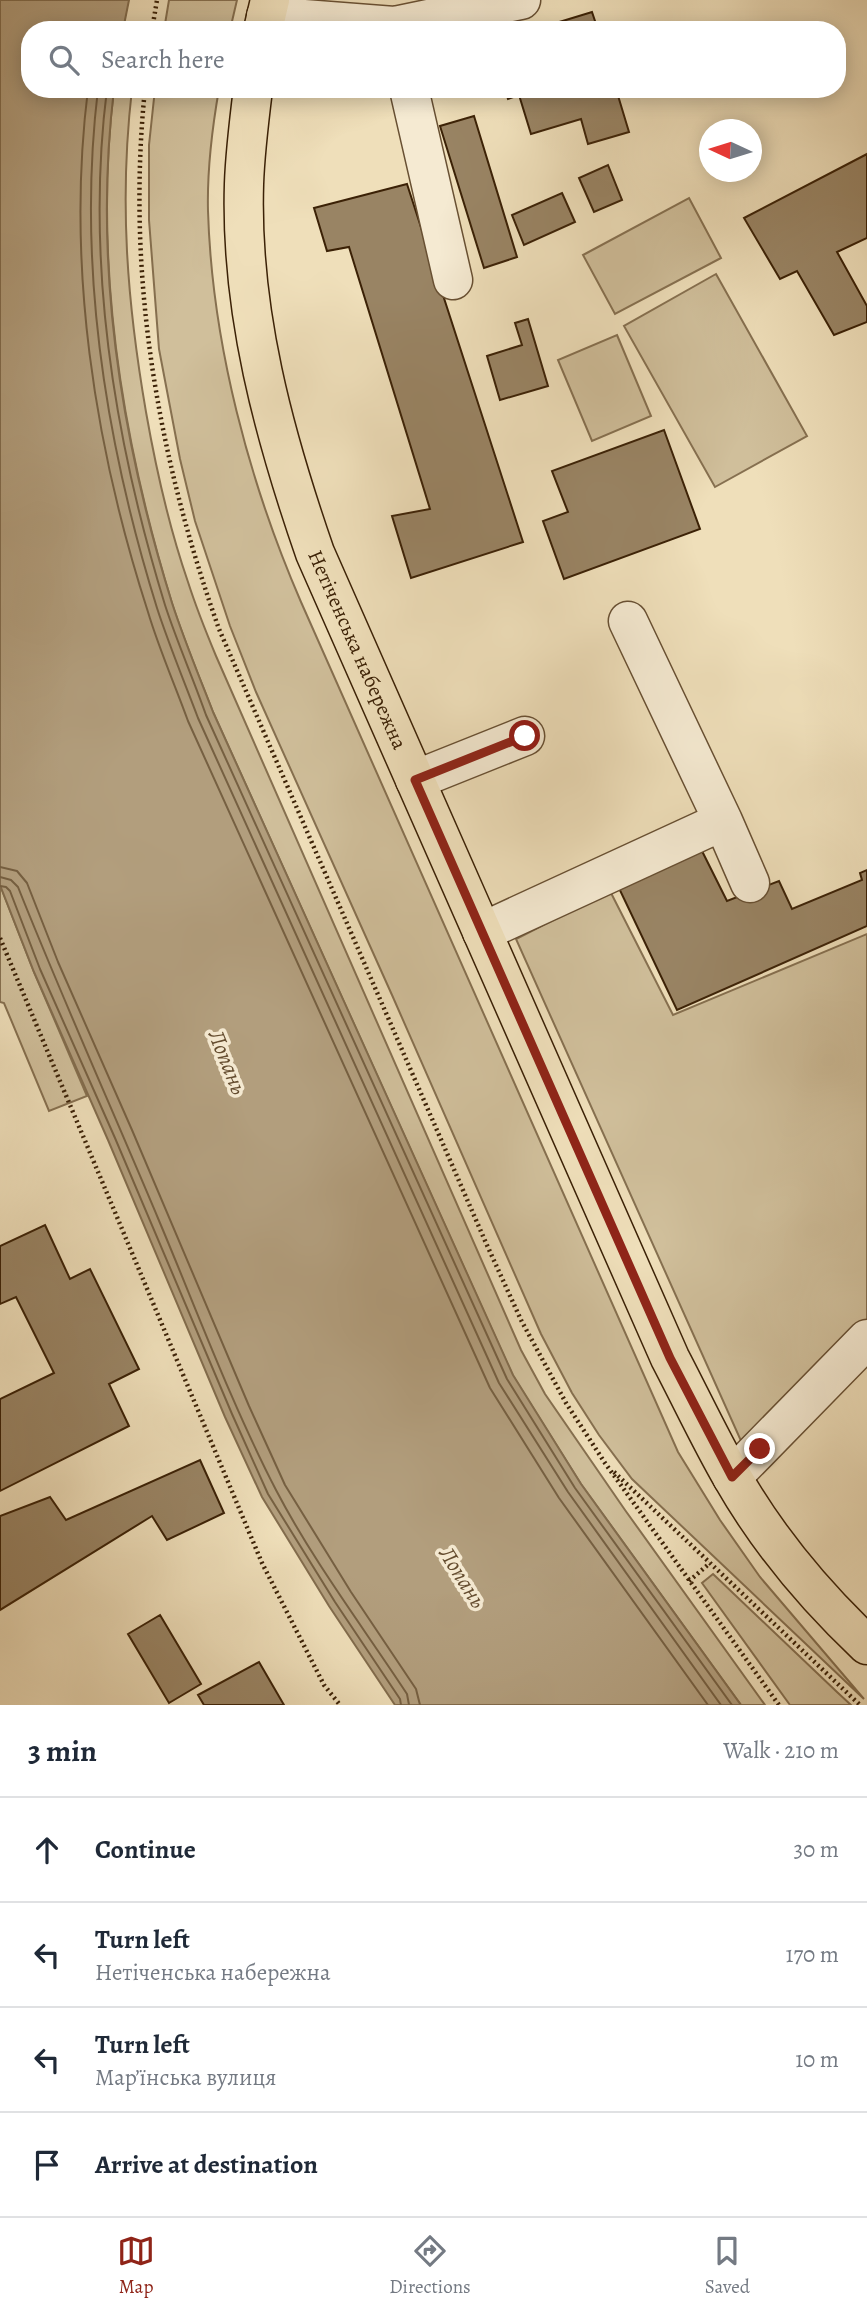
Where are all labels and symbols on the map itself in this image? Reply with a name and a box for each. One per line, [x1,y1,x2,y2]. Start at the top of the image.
north arrow [699,119,762,182]
street label: Нетіченська набережна [301,546,414,754]
route start [509,720,540,751]
water label: Лопань [200,1024,255,1100]
route end [744,1433,775,1464]
water label: Лопань [431,1540,494,1614]

